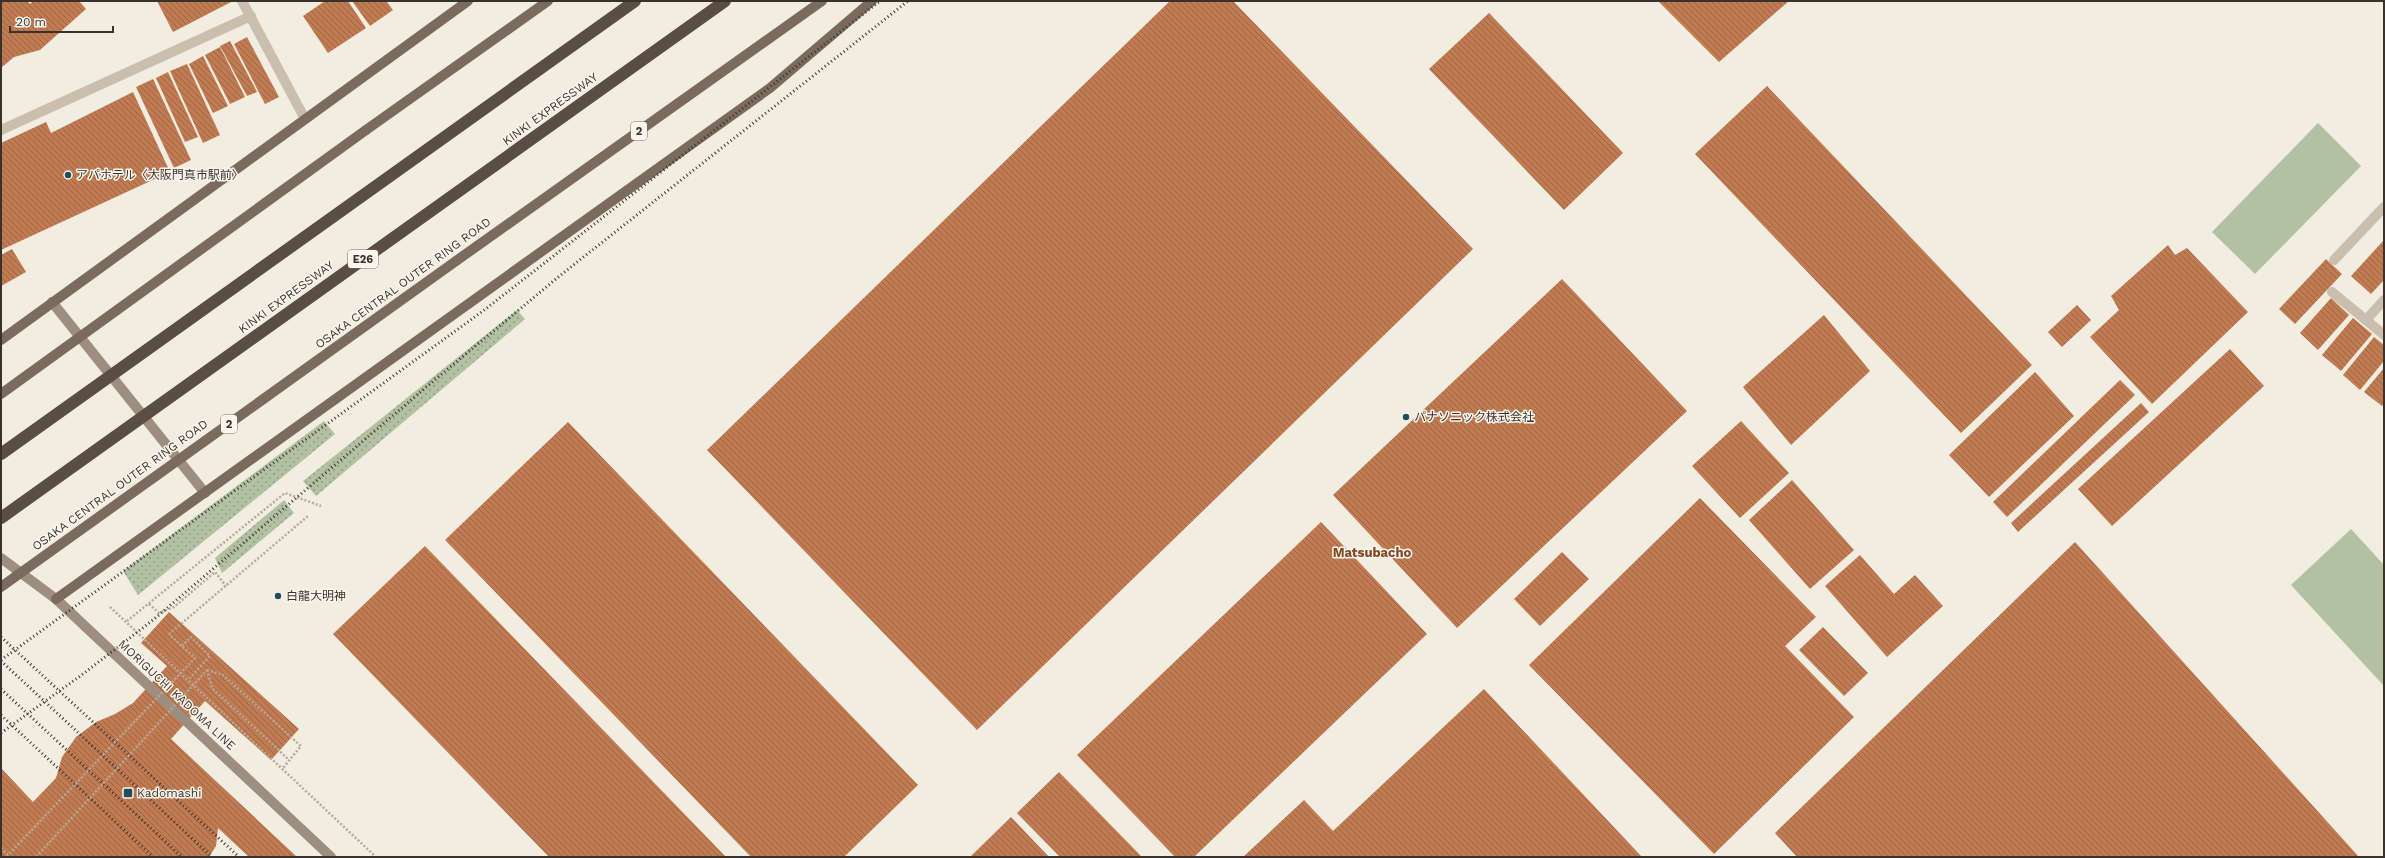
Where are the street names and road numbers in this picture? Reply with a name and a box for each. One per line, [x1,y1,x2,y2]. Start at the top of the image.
street label: KINKI EXPRESSWAY [500,70,600,148]
road number: 2 [631,122,647,140]
street label: OSAKA CENTRAL OUTER RING ROAD [313,215,493,351]
road number: E26 [348,250,378,268]
street label: KINKI EXPRESSWAY [236,258,336,336]
road number: 2 [221,415,237,433]
street label: OSAKA CENTRAL OUTER RING ROAD [30,417,210,553]
street label: MORIGUCHI KADOMA LINE [116,637,239,753]

